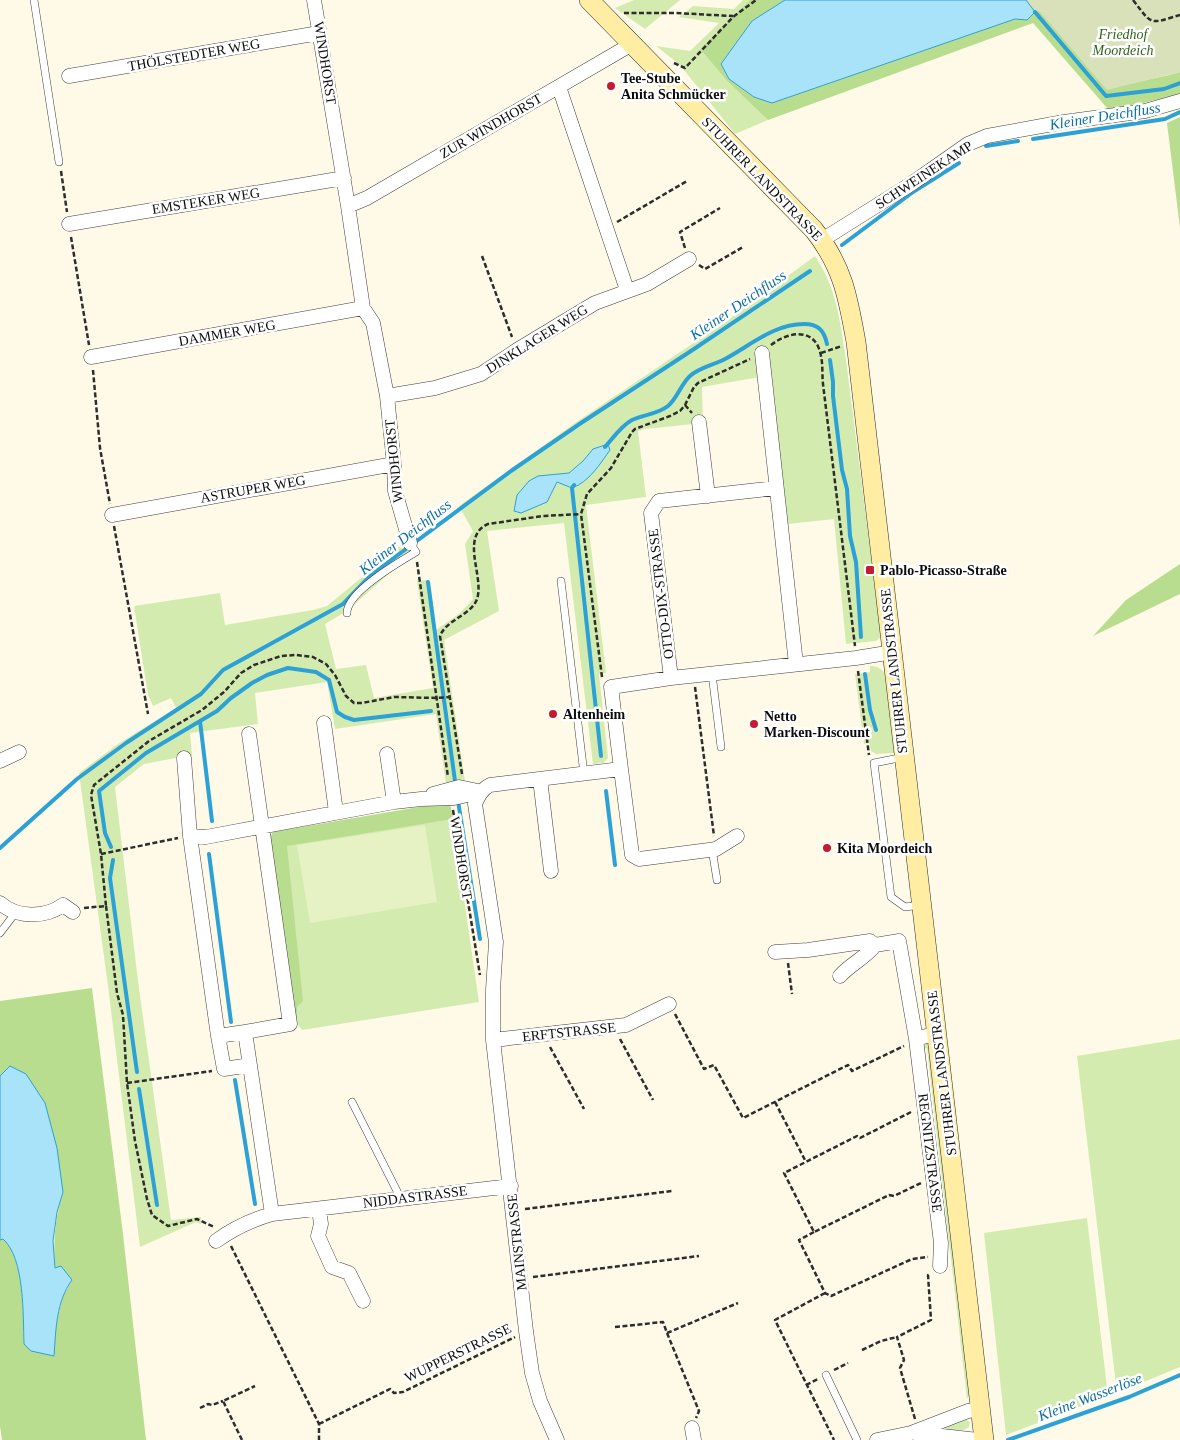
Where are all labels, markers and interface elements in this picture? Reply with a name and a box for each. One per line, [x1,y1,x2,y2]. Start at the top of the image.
street label: WINDHORST [311,20,339,106]
park label: Friedhof Moordeich [1092,27,1153,58]
street label: THÖLSTEDTER WEG [127,35,261,74]
place label: Tee-Stube Anita Schmücker [621,71,726,102]
marker: Tee-Stube Anita Schmücker [605,80,617,92]
street label: ZUR WINDHORST [437,90,545,161]
water label: Kleiner Deichfluss [1047,99,1162,133]
street label: STUHRER LANDSTRASSE [699,114,825,244]
street label: SCHWEINEKAMP [873,138,976,212]
street label: EMSTEKER WEG [151,185,261,217]
water label: Kleiner Deichfluss [686,267,789,344]
street label: DINKLAGER WEG [484,302,590,376]
street label: DAMMER WEG [177,317,277,349]
street label: WINDHORST [382,418,406,504]
street label: ASTRUPER WEG [199,472,307,506]
water label: Kleiner Deichfluss [355,496,454,578]
street label: OTTO-DIX-STRASSE [646,528,676,660]
place label: Pablo-Picasso-Straße [880,563,1007,578]
marker: Pablo-Picasso-Straße [864,564,876,576]
street label: STUHRER LANDSTRASSE [878,588,910,754]
place label: Altenheim [563,707,626,722]
marker: Altenheim [547,708,559,720]
place label: Netto Marken-Discount [764,709,870,740]
marker: Netto Marken-Discount [748,718,760,730]
street label: WINDHORST [447,815,475,901]
place label: Kita Moordeich [837,841,932,856]
marker: Kita Moordeich [821,842,833,854]
street label: STUHRER LANDSTRASSE [924,990,960,1156]
street label: ERFTSTRASSE [521,1020,617,1044]
street label: REGNITZSTRASSE [915,1093,945,1213]
street label: NIDDASTRASSE [362,1183,468,1211]
street label: MAINSTRASSE [504,1193,530,1291]
street label: WUPPERSTRASSE [402,1321,514,1385]
water label: Kleine Wasserlöse [1035,1370,1144,1425]

